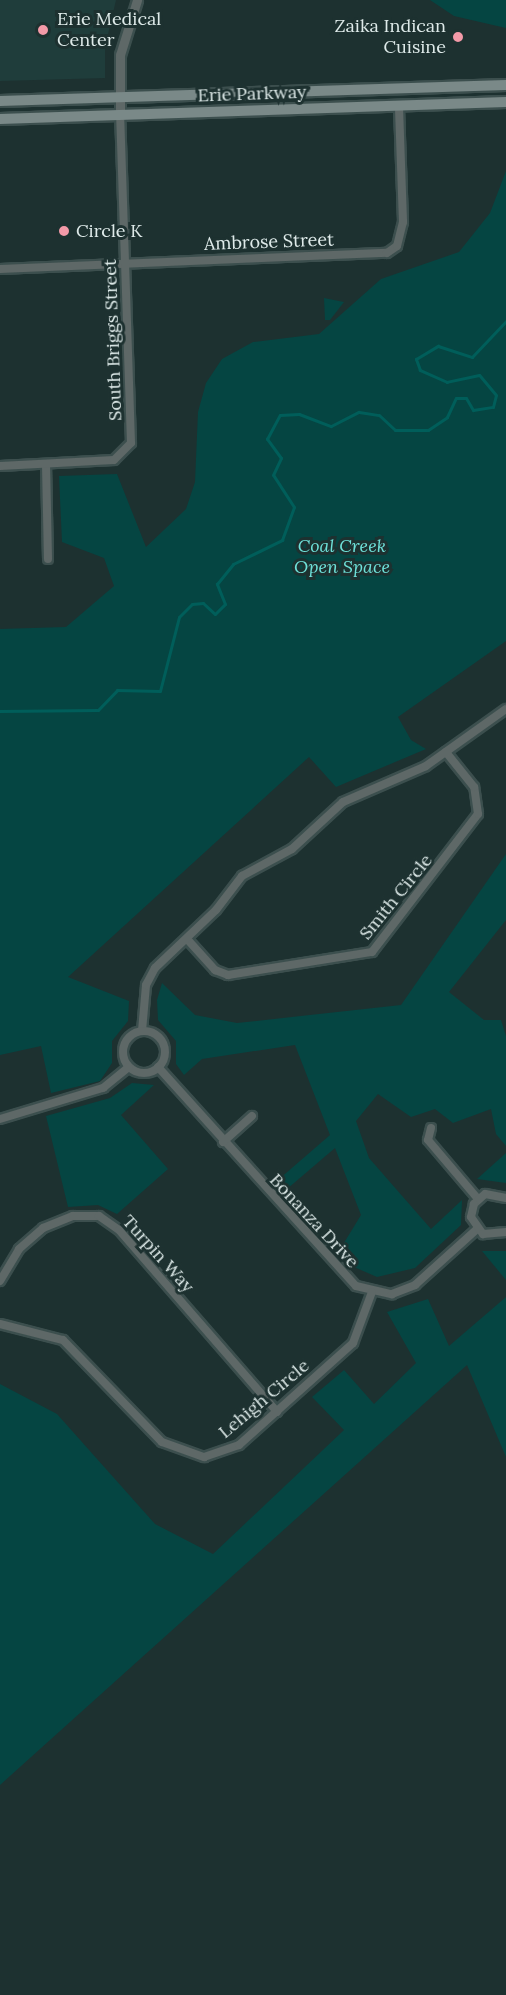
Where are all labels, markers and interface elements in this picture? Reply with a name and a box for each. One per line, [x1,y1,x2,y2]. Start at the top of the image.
place label: Erie Medical Center [57,9,161,52]
place label: Zaika Indican Cuisine [335,16,446,58]
marker: Erie Medical Center [34,21,52,39]
marker: Zaika Indican Cuisine [451,30,465,44]
street label: Erie Parkway [197,81,307,107]
place label: Circle K [76,220,143,242]
marker: Circle K [57,224,71,238]
street label: Ambrose Street [204,229,334,255]
street label: South Briggs Street [99,259,127,421]
park label: Coal Creek Open Space [294,536,390,578]
street label: Smith Circle [355,850,437,944]
street label: Bonanza Drive [265,1169,363,1273]
street label: Turpin Way [117,1211,199,1297]
street label: Lehigh Circle [214,1355,314,1443]

